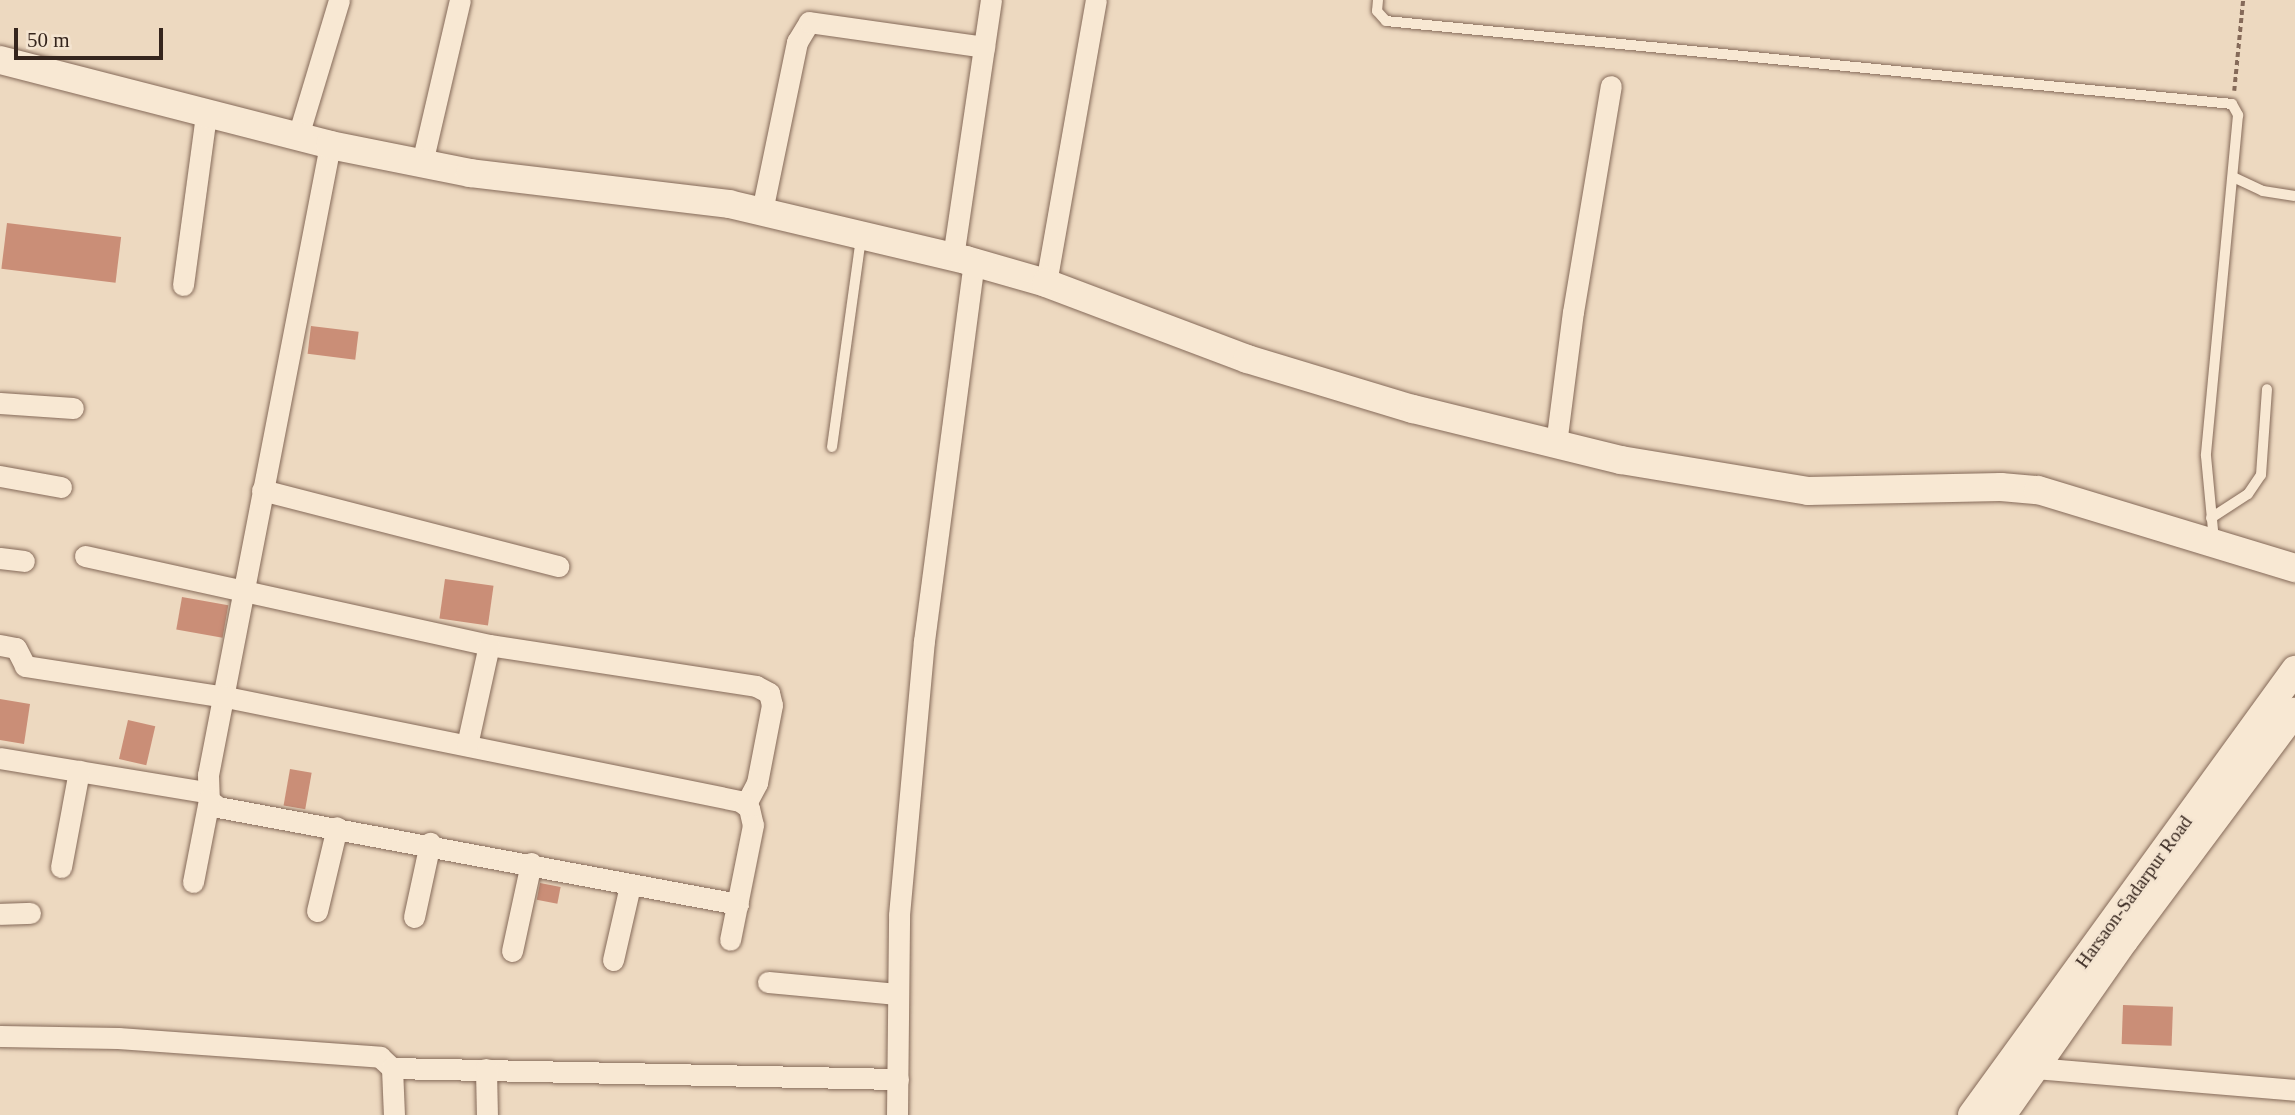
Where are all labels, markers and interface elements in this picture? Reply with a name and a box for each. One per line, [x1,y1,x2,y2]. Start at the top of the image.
scale bar [18,14,166,58]
text: 50 m [27,28,70,52]
street label: Harsaon-Sadarpur Road [2071,811,2197,973]

